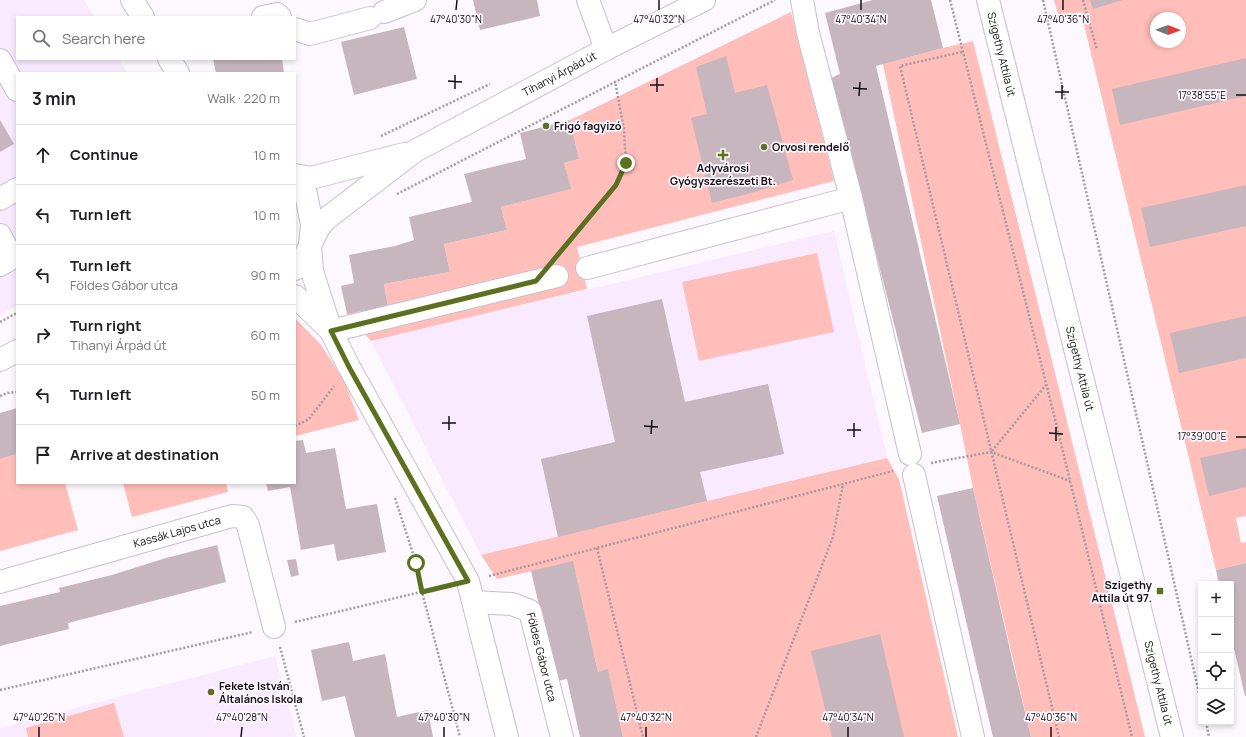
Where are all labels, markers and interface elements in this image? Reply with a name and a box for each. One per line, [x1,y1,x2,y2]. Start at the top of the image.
street label: Szigethy Attila út [984,10,1020,98]
text: 47°40'30"N [430,12,482,26]
text: 47°40'32"N [633,12,685,26]
text: 47°40'34"N [835,12,887,26]
text: 47°40'36"N [1037,12,1089,26]
north arrow [1150,12,1186,48]
search box [16,16,296,60]
icon: search [30,27,52,49]
text: Search here [62,28,145,49]
street label: Tihanyi Árpád út [519,48,599,99]
text: 3 min [32,87,76,110]
text: 17°38'55"E [1178,88,1226,102]
text: Walk · 220 m [207,89,280,107]
place label: Frigó fagyizó [554,118,622,133]
marker: Frigó fagyizó [541,121,551,131]
place label: Orvosi rendelő [772,139,849,154]
marker: Orvosi rendelő [759,142,769,152]
icon: ahead [32,144,54,166]
text: Continue [70,144,138,165]
text: 10 m [253,146,280,164]
marker: Adyvárosi Gyógyszerészeti Bt. [718,150,728,160]
route end [617,154,635,172]
place label: Adyvárosi Gyógyszerészeti Bt. [670,160,776,188]
icon: left [32,204,54,226]
text: Turn left [70,204,132,225]
text: 10 m [253,206,280,224]
text: Turn left [70,255,132,276]
icon: left [32,264,54,286]
text: 90 m [250,266,280,284]
text: Földes Gábor utca [70,276,178,294]
text: Turn right [70,315,141,336]
icon: right [32,324,54,346]
street label: Szigethy Attila út [1063,325,1098,412]
text: 60 m [250,326,280,344]
text: Tihanyi Árpád út [70,336,167,354]
icon: left [32,384,54,406]
text: Turn left [70,384,132,405]
text: 50 m [251,386,280,404]
text: 17°39'00"E [1177,429,1227,443]
icon: arrive [32,444,54,466]
text: Arrive at destination [70,444,219,465]
street label: Kassák Lajos utca [132,512,222,551]
route start [407,554,425,572]
place label: Szigethy Attila út 97. [1091,577,1153,605]
map controls [1198,581,1234,725]
button: + [1198,581,1234,617]
marker: Szigethy Attila út 97. [1155,586,1165,596]
street label: Földes Gábor utca [524,611,561,703]
button: − [1198,617,1234,653]
street label: Szigethy Attila út [1141,639,1177,727]
button: locate [1198,653,1234,689]
place label: Fekete István Általános Iskola [219,678,303,706]
marker: Fekete István Általános Iskola [206,687,216,697]
button: layers [1198,689,1234,725]
text: 47°40'26"N [13,710,65,724]
text: 47°40'28"N [216,710,268,724]
text: 47°40'30"N [418,710,470,724]
text: 47°40'32"N [620,710,672,724]
text: 47°40'34"N [822,710,874,724]
text: 47°40'36"N [1025,710,1077,724]

